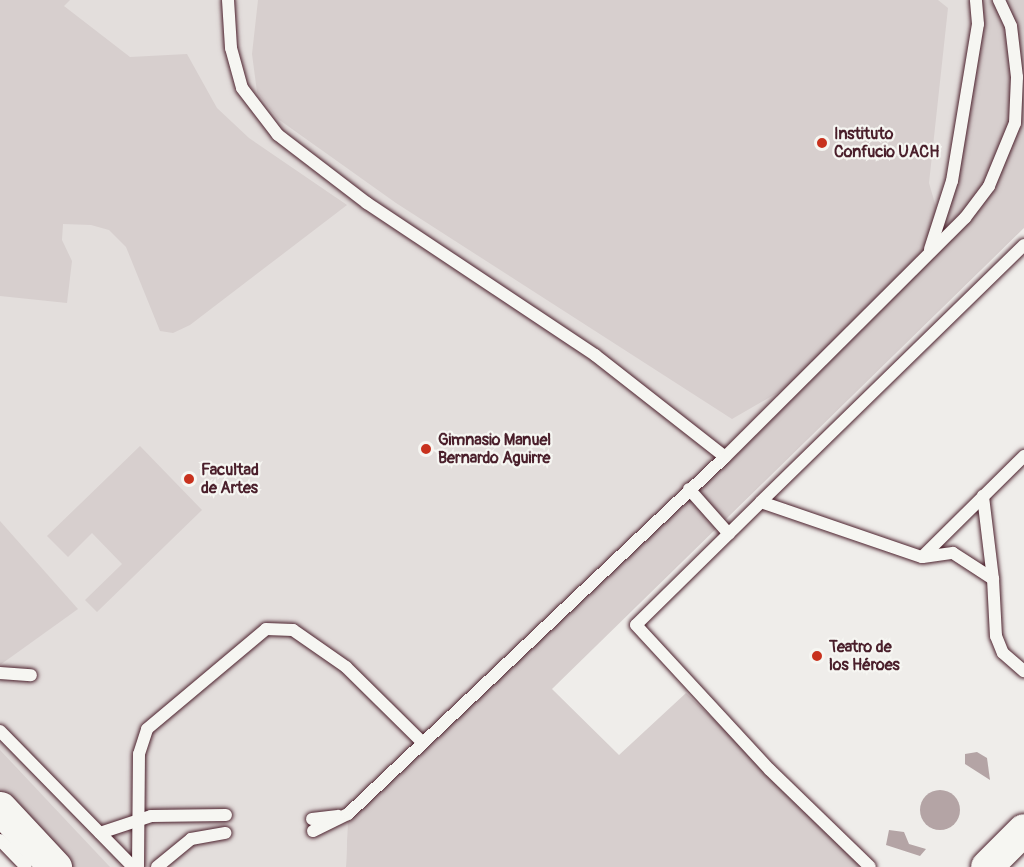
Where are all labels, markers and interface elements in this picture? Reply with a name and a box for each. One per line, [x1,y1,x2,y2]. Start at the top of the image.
place label: Instituto Confucio UACH [834,124,939,162]
marker: Instituto Confucio UACH [815,136,829,150]
place label: Gimnasio Manuel Bernardo Aguirre [438,430,551,468]
marker: Gimnasio Manuel Bernardo Aguirre [419,442,433,456]
place label: Facultad de Artes [201,460,259,498]
marker: Facultad de Artes [182,472,196,486]
place label: Teatro de los Héroes [829,637,900,675]
marker: Teatro de los Héroes [810,649,824,663]

